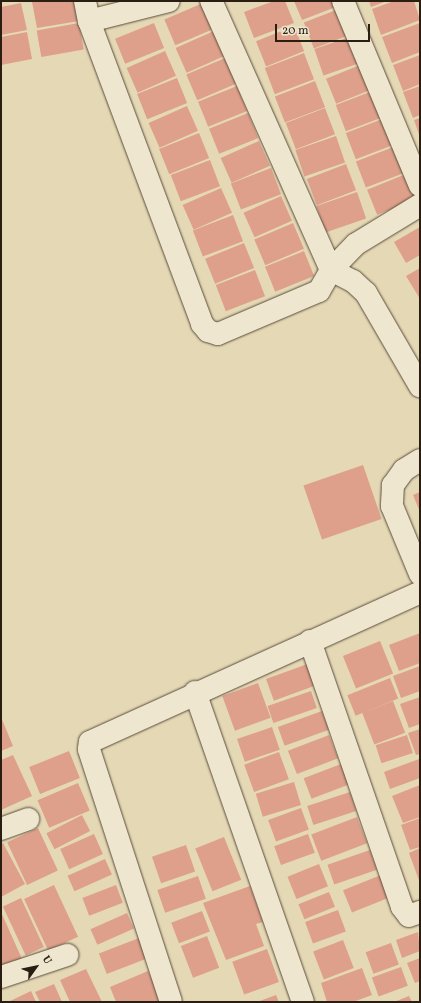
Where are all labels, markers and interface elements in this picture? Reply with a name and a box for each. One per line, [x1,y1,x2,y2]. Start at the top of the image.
scale bar [277,16,372,42]
text: 20 m [282,23,309,39]
north arrow [16,947,56,987]
text: U [38,953,55,967]

